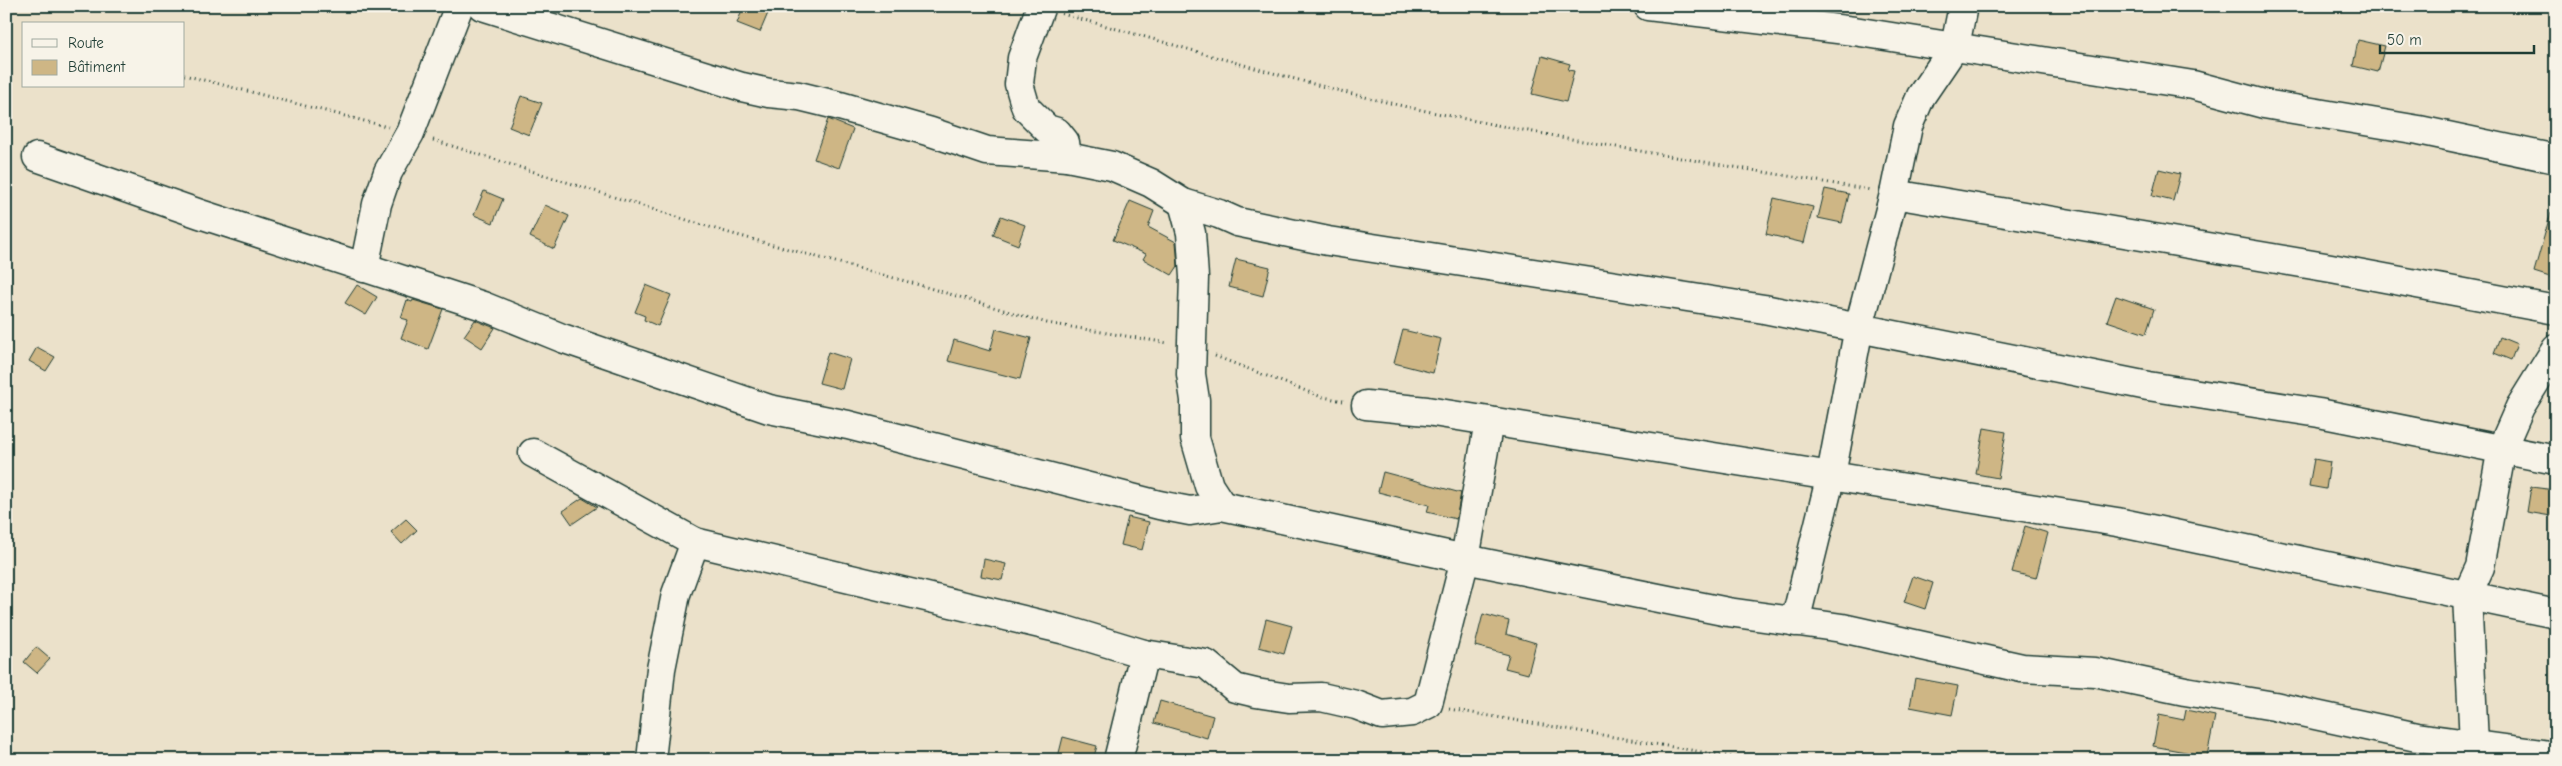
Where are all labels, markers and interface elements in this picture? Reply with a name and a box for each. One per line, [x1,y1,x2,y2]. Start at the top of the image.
legend [22,22,185,88]
scale bar [2380,22,2533,54]
text: 50 m [2387,31,2422,49]
text: Route [68,34,104,52]
text: Bâtiment [68,58,126,76]

